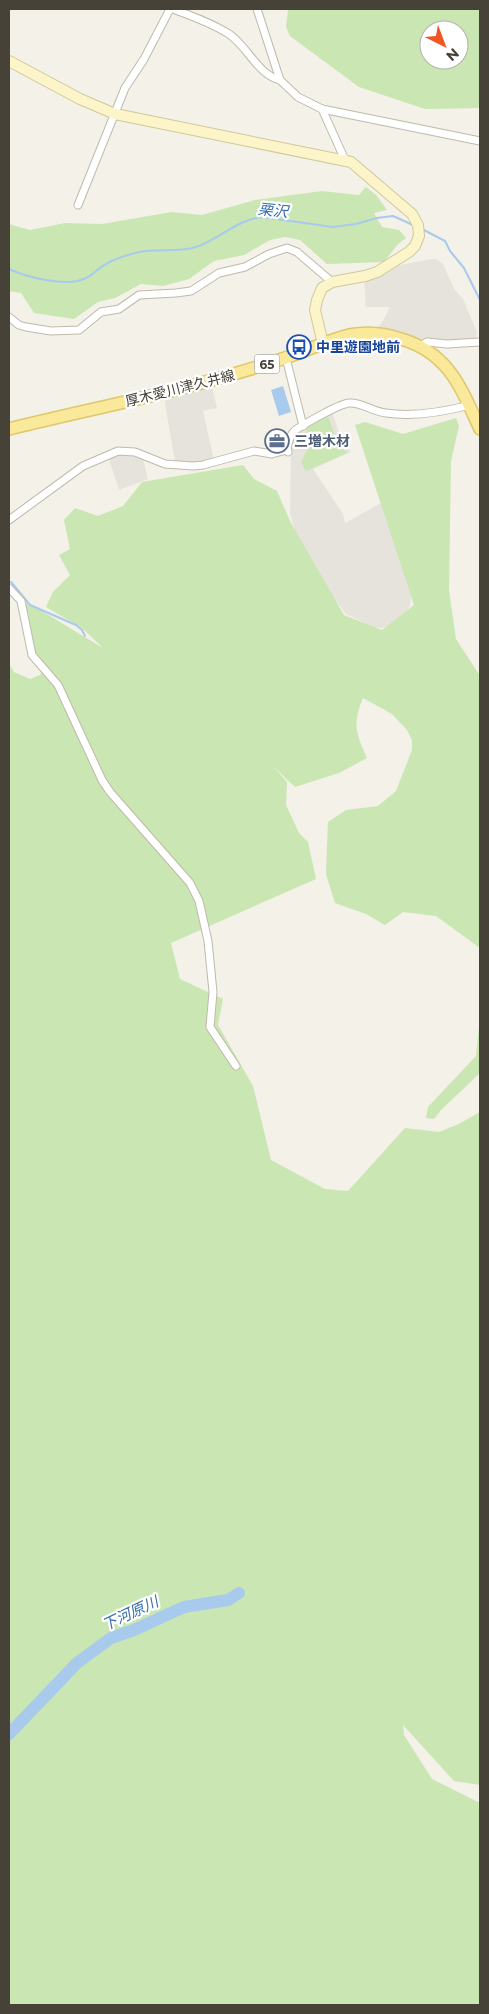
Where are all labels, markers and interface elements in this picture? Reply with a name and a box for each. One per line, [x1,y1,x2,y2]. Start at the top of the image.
north arrow [419,20,469,70]
text: N [442,44,463,65]
water label: 栗沢 [257,199,291,221]
bus stop icon: 中里遊園地前 [286,334,312,360]
place label: 中里遊園地前 [316,338,400,356]
road number: 65 [254,354,280,374]
street label: 厚木愛川津久井線 [123,366,237,410]
office icon: 三増木材 [264,428,290,454]
place label: 三増木材 [294,432,350,450]
water label: 下河原川 [99,1591,163,1634]

